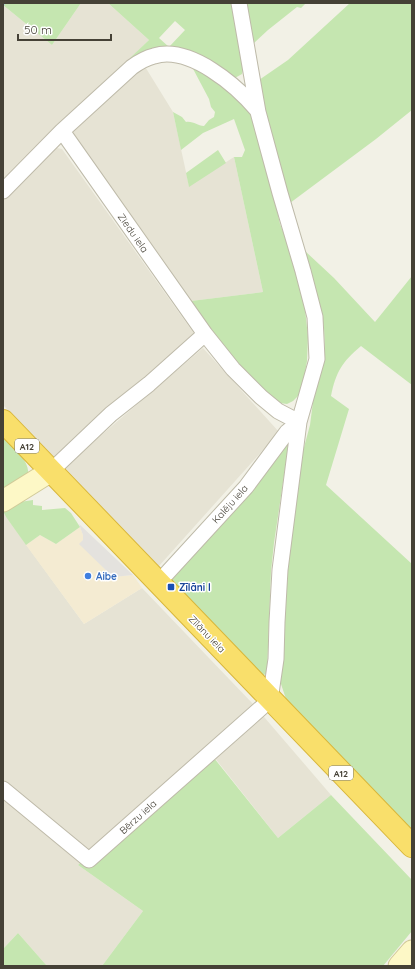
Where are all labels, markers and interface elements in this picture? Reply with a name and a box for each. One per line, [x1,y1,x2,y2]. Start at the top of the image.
scale bar [18,16,111,42]
text: 50 m [24,22,52,37]
street label: Ziedu iela [115,211,151,255]
road number: A12 [15,439,39,453]
street label: Kalēju iela [209,482,251,526]
place label: Aibe [96,570,117,583]
marker: Aibe [83,571,93,581]
place label: Zīlāni I [179,581,211,594]
marker: Zīlāni I [166,582,176,592]
street label: Zīlānu iela [186,612,228,656]
road number: A12 [329,766,353,780]
street label: Bērzu iela [117,797,159,837]

